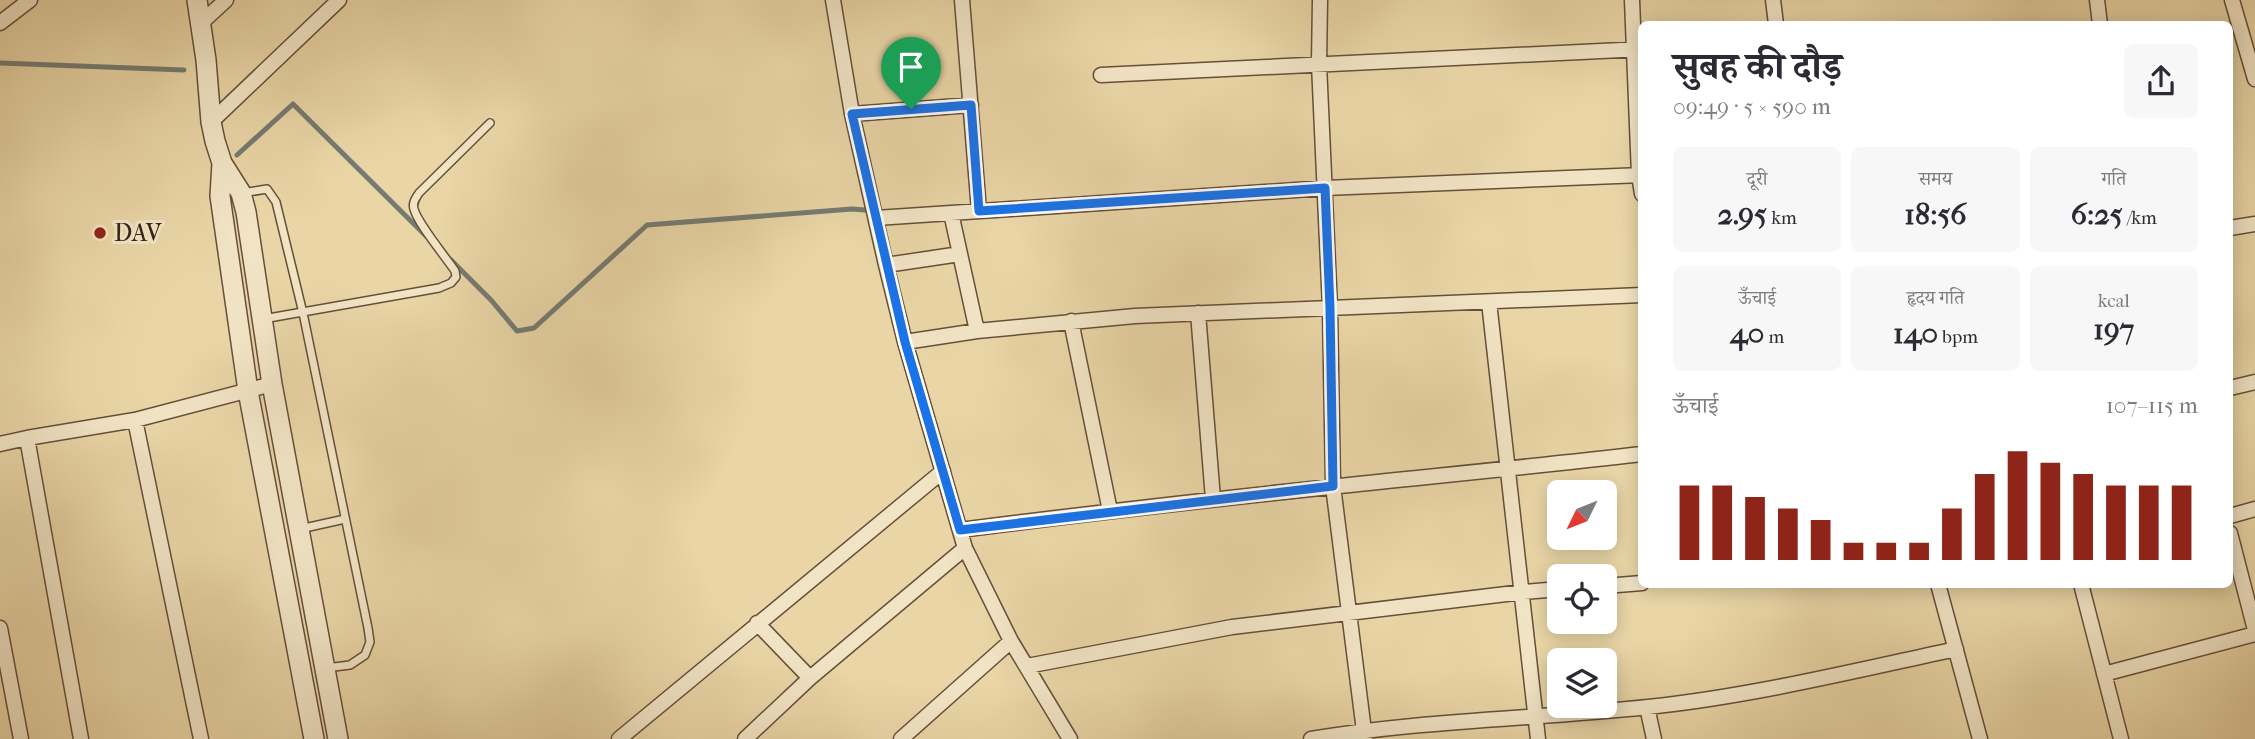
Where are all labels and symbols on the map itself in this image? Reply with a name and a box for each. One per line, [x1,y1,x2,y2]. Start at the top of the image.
pin [881,37,941,109]
place label: DAV [114,219,163,247]
marker: DAV [92,225,108,241]
north arrow [1547,480,1617,550]

